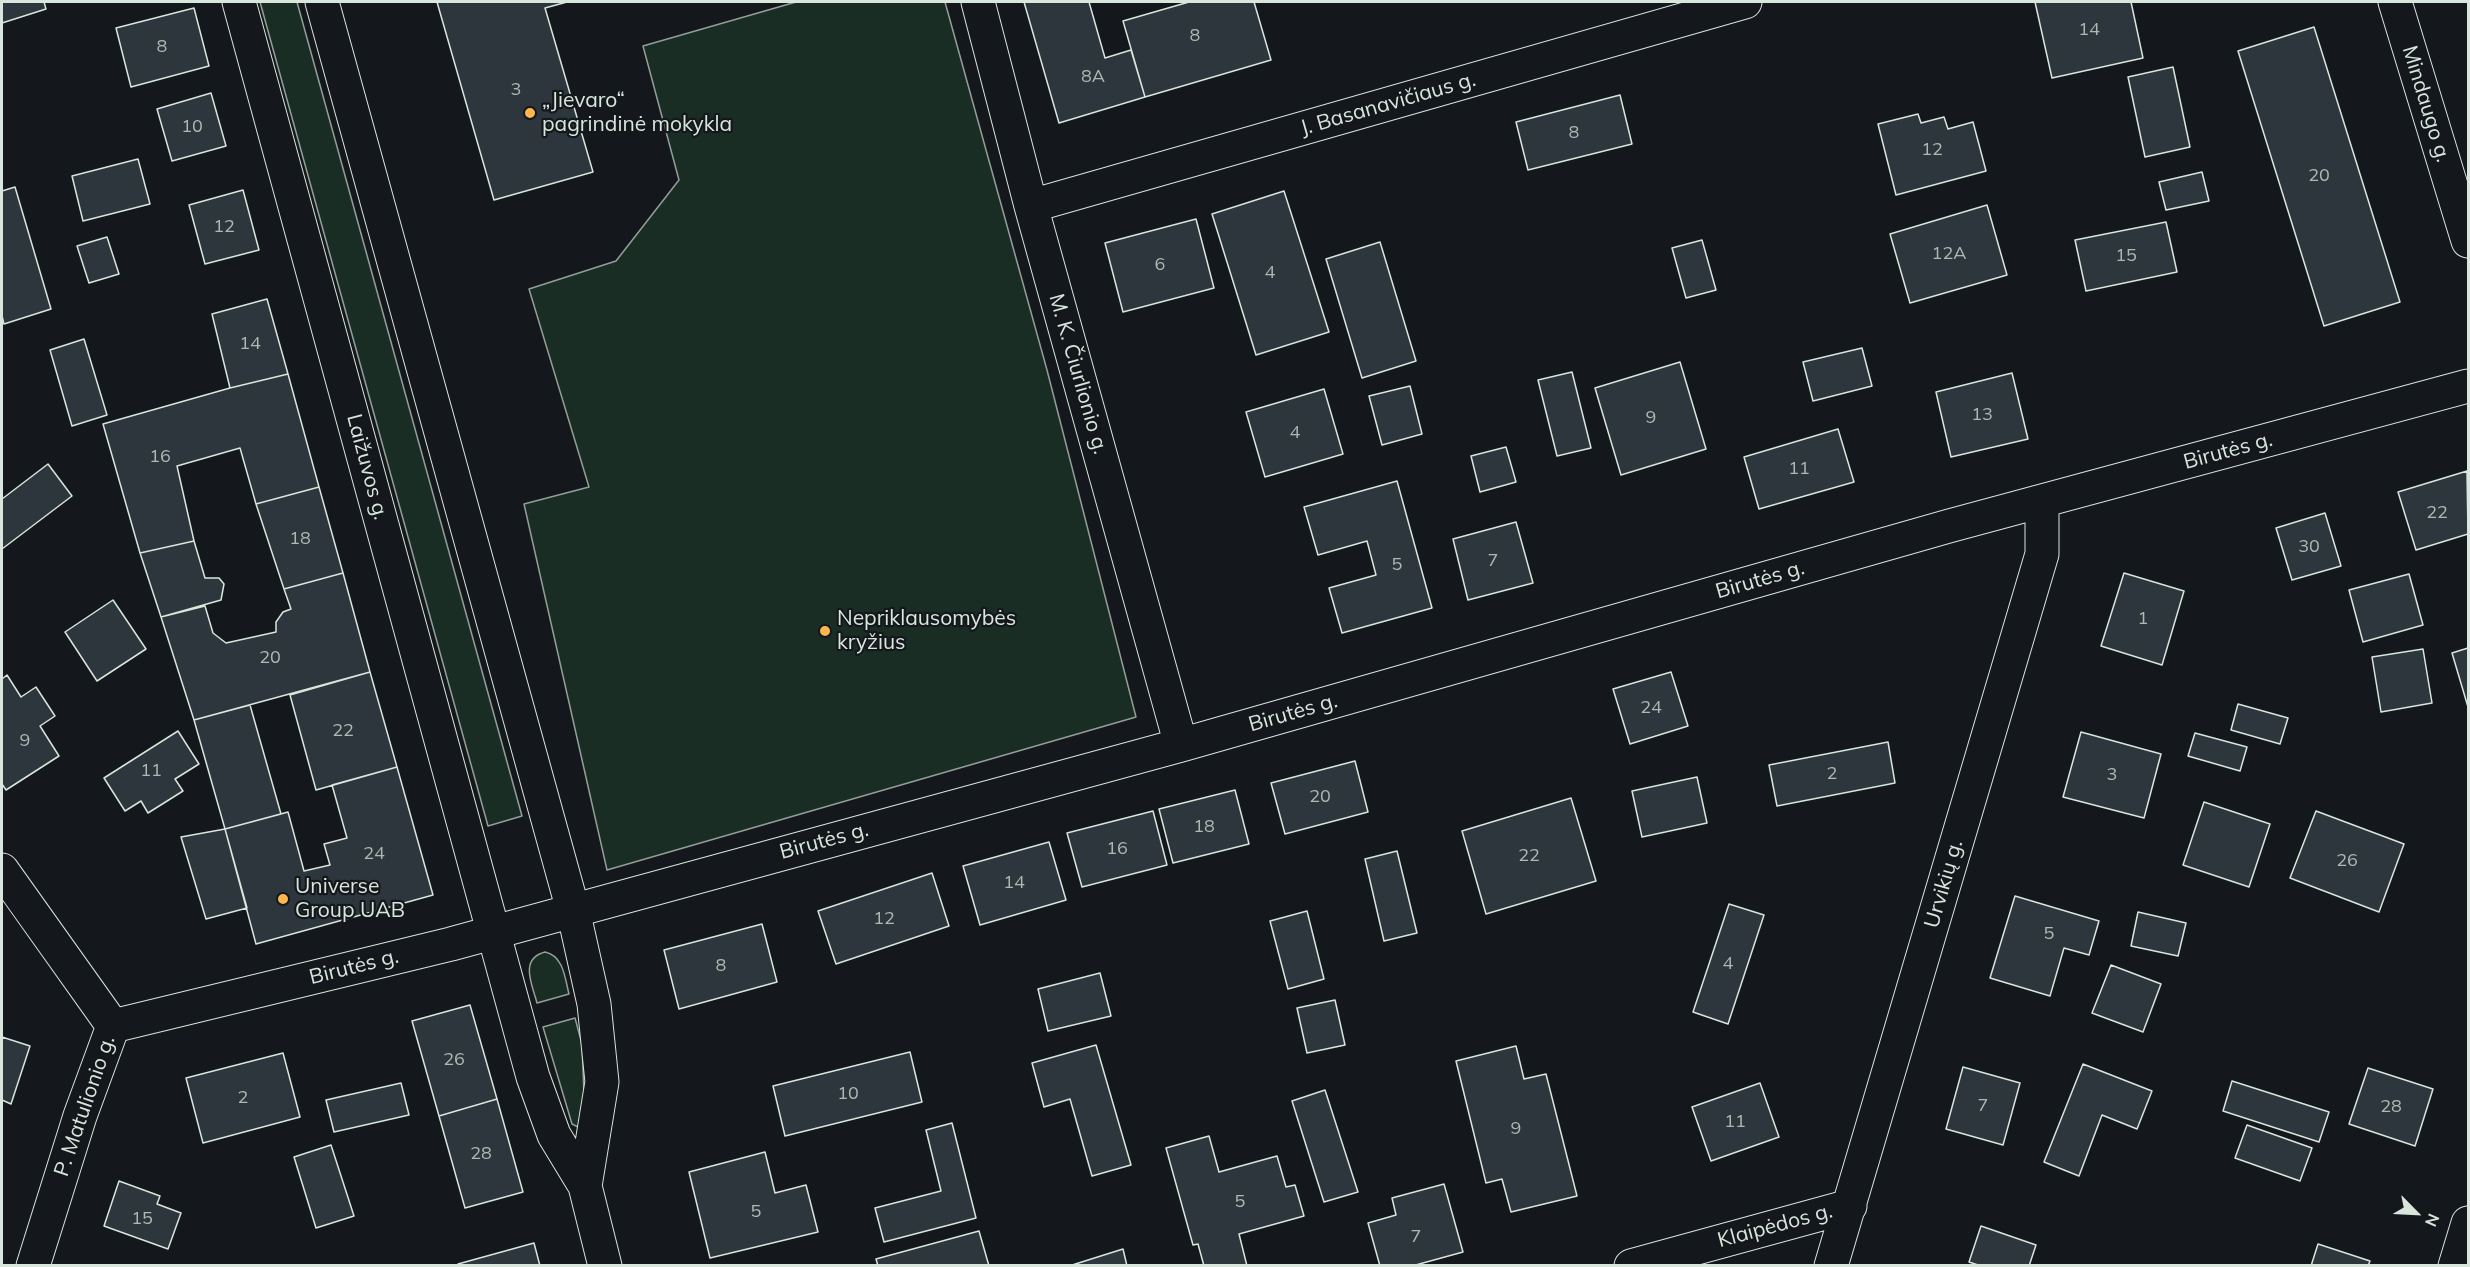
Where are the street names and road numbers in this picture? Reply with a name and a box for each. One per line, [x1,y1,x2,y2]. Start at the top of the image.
street label: Mindaugo g. [2396,43,2456,165]
street label: J. Basanavičiaus g. [1297,67,1479,141]
street label: M. K. Čiurlionio g. [1043,291,1113,457]
street label: Laižuvos g. [341,411,393,523]
street label: Birutės g. [2181,427,2275,475]
street label: Birutės g. [1713,555,1807,605]
street label: Birutės g. [1246,688,1340,738]
street label: Birutės g. [777,817,871,865]
street label: Urvikių g. [1919,837,1969,931]
street label: Birutės g. [307,944,401,990]
street label: P. Matulionio g. [49,1032,121,1180]
street label: Klaipėdos g. [1715,1199,1835,1253]

